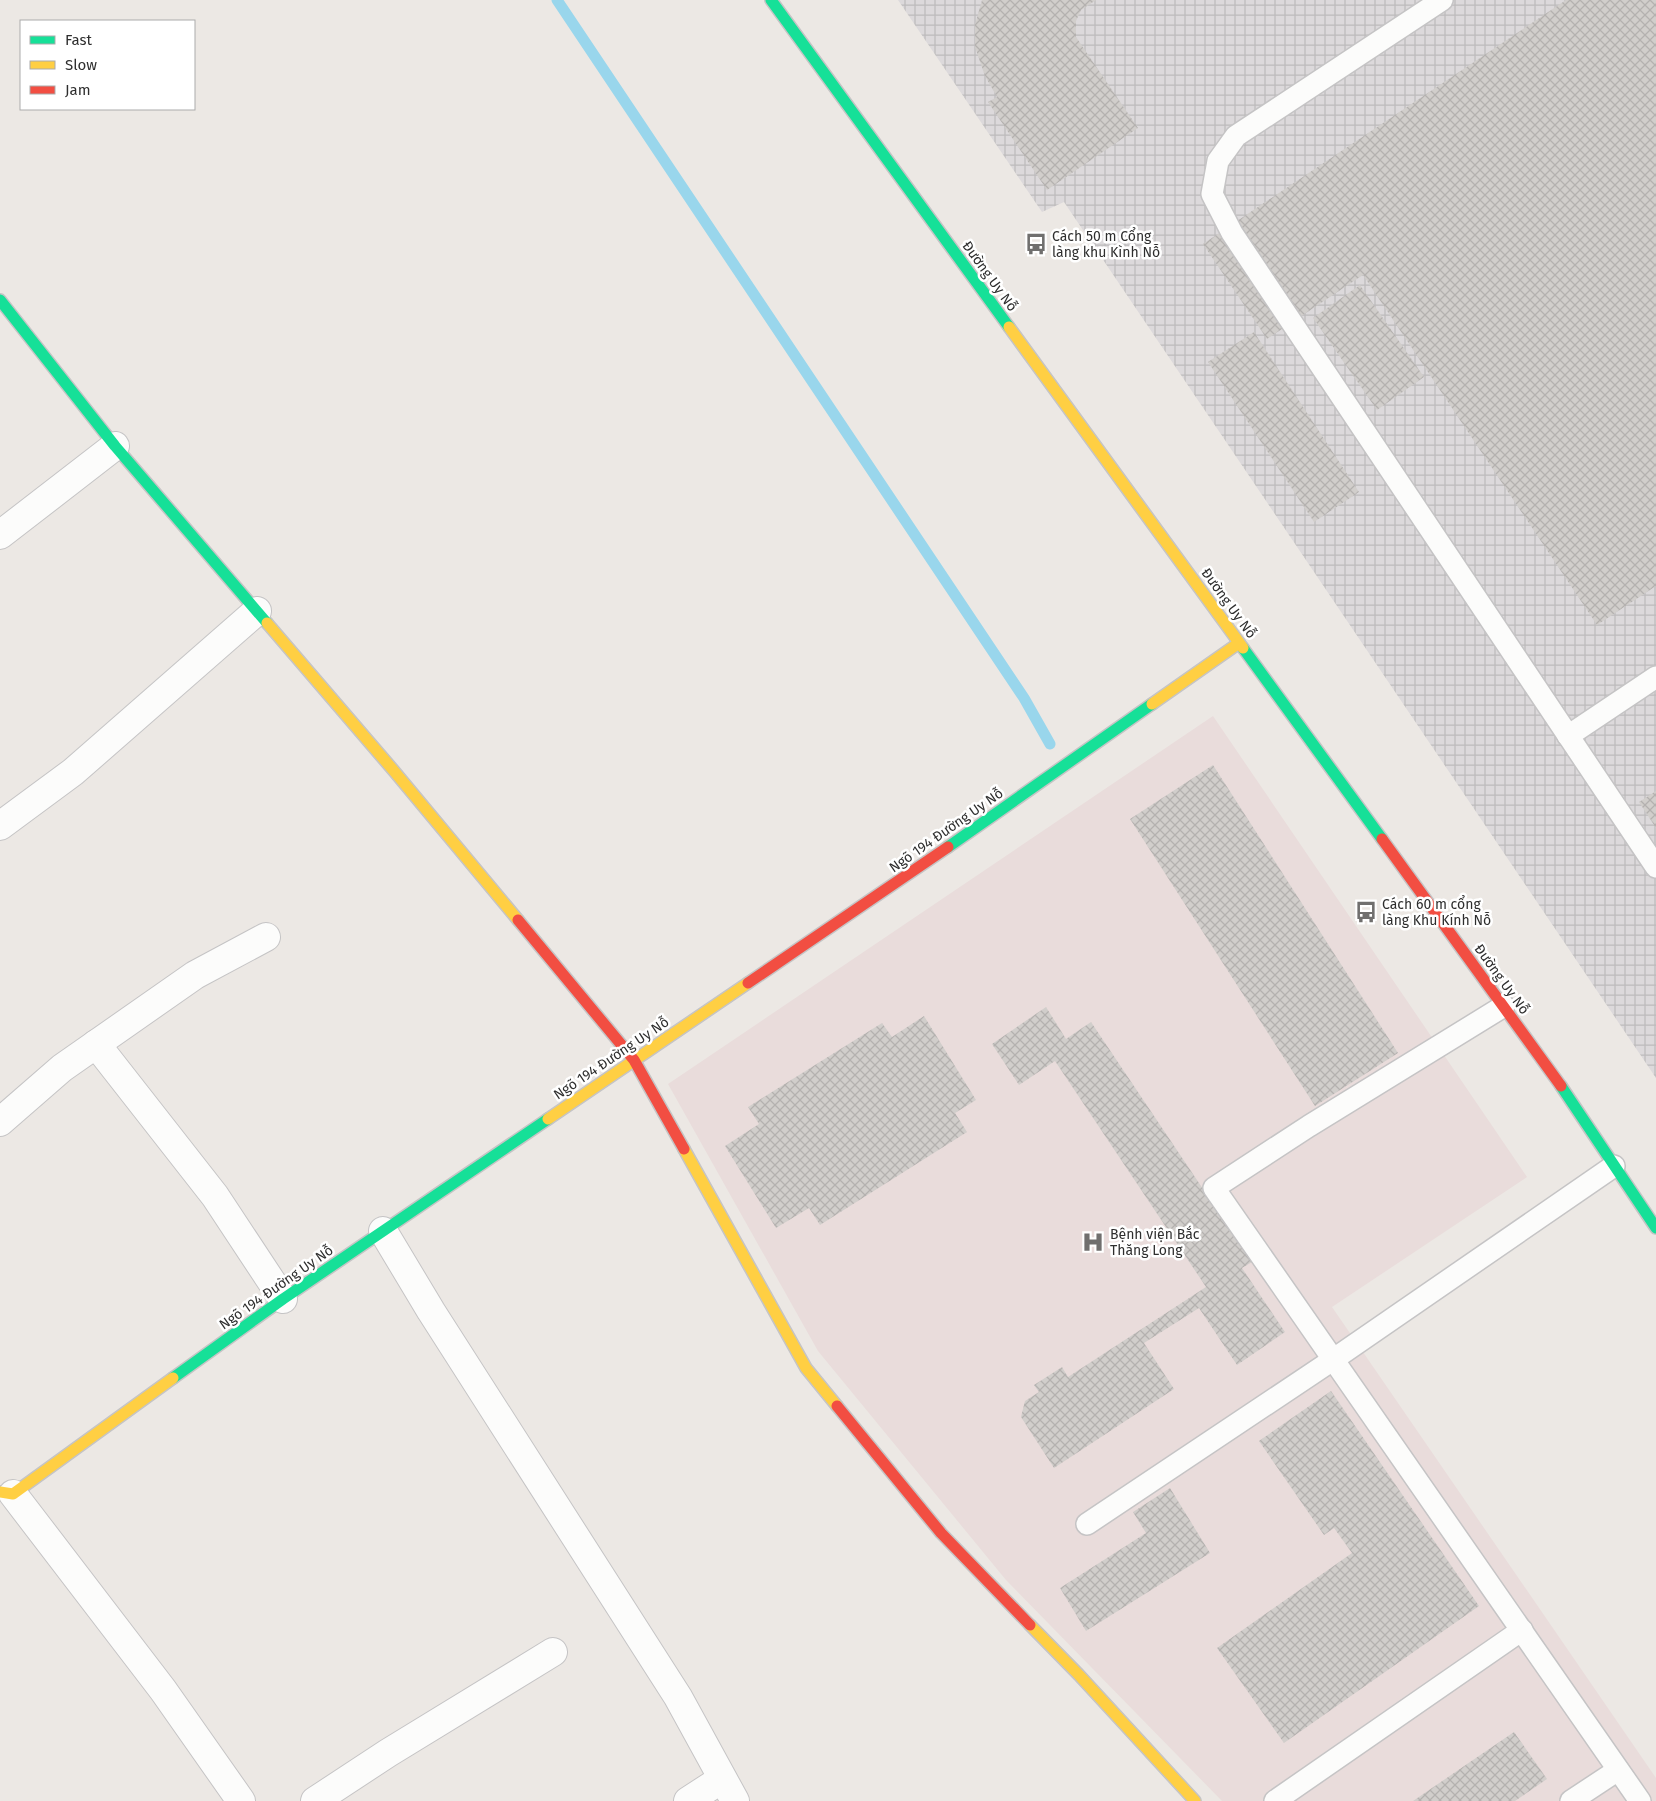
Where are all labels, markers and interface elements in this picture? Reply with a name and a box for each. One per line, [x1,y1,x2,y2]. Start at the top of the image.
legend [20,20,195,110]
text: Fast [65,31,92,49]
text: Slow [65,56,97,74]
text: Jam [65,81,91,99]
place label: Cách 50 m Cổng làng khu Kình Nỗ [1052,227,1160,261]
bus stop icon: Cách 50 m Cổng làng khu Kình Nỗ [1023,231,1049,257]
street label: Đường Uy Nỗ [958,238,1021,315]
street label: Đường Uy Nỗ [1197,565,1260,642]
street label: Ngõ 194 Đường Uy Nỗ [886,785,1007,876]
place label: Cách 60 m cổng làng Khu Kính Nỗ [1382,895,1491,929]
bus stop icon: Cách 60 m cổng làng Khu Kính Nỗ [1353,899,1379,925]
street label: Đường Uy Nỗ [1470,941,1533,1018]
street label: Ngõ 194 Đường Uy Nỗ [550,1014,672,1103]
place label: Bệnh viện Bắc Thăng Long [1110,1225,1200,1259]
hospital icon: Bệnh viện Bắc Thăng Long [1080,1229,1106,1255]
street label: Ngõ 194 Đường Uy Nỗ [216,1242,337,1333]

